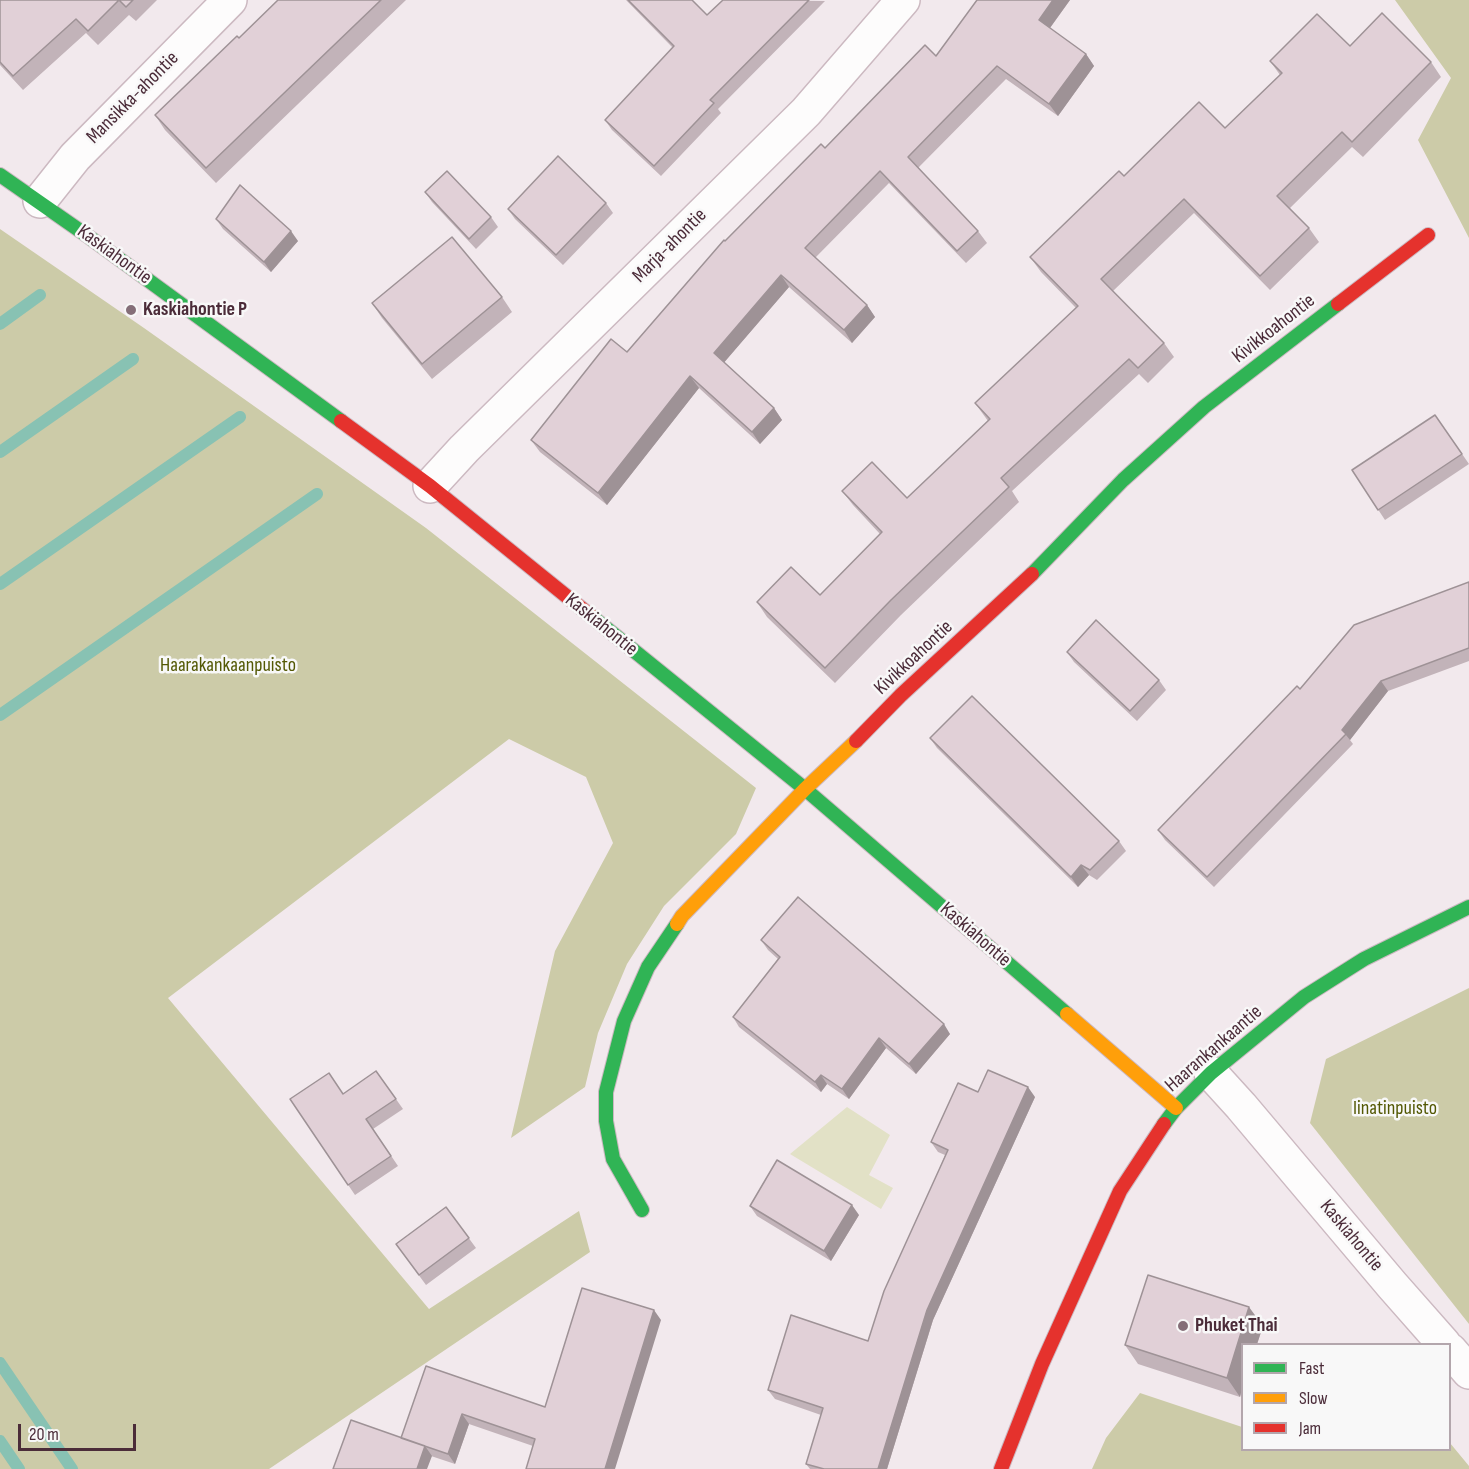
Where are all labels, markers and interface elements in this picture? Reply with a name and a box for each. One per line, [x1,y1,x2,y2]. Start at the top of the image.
street label: Mansikka-ahontie [82,47,184,149]
street label: Marja-ahontie [628,204,712,288]
street label: Kaskiahontie [72,220,156,290]
street label: Kivikkoahontie [1228,289,1320,369]
place label: Kaskiahontie P [143,298,247,322]
marker: Kaskiahontie P [124,303,138,317]
street label: Kaskiahontie [560,589,642,661]
street label: Kivikkoahontie [870,616,958,700]
park label: Haarakankaanpuisto [160,654,296,678]
street label: Kaskiahontie [935,898,1015,972]
street label: Haarankankaantie [1161,1000,1267,1098]
park label: Iinatinpuisto [1353,1097,1437,1121]
street label: Kaskiahontie [1314,1195,1388,1277]
place label: Phuket Thai [1195,1314,1278,1338]
marker: Phuket Thai [1176,1319,1190,1333]
legend [1241,1343,1451,1451]
text: Fast [1299,1358,1324,1379]
text: Slow [1299,1388,1328,1409]
scale bar [21,1412,140,1450]
text: Jam [1299,1418,1321,1439]
text: 20 m [29,1424,59,1445]

